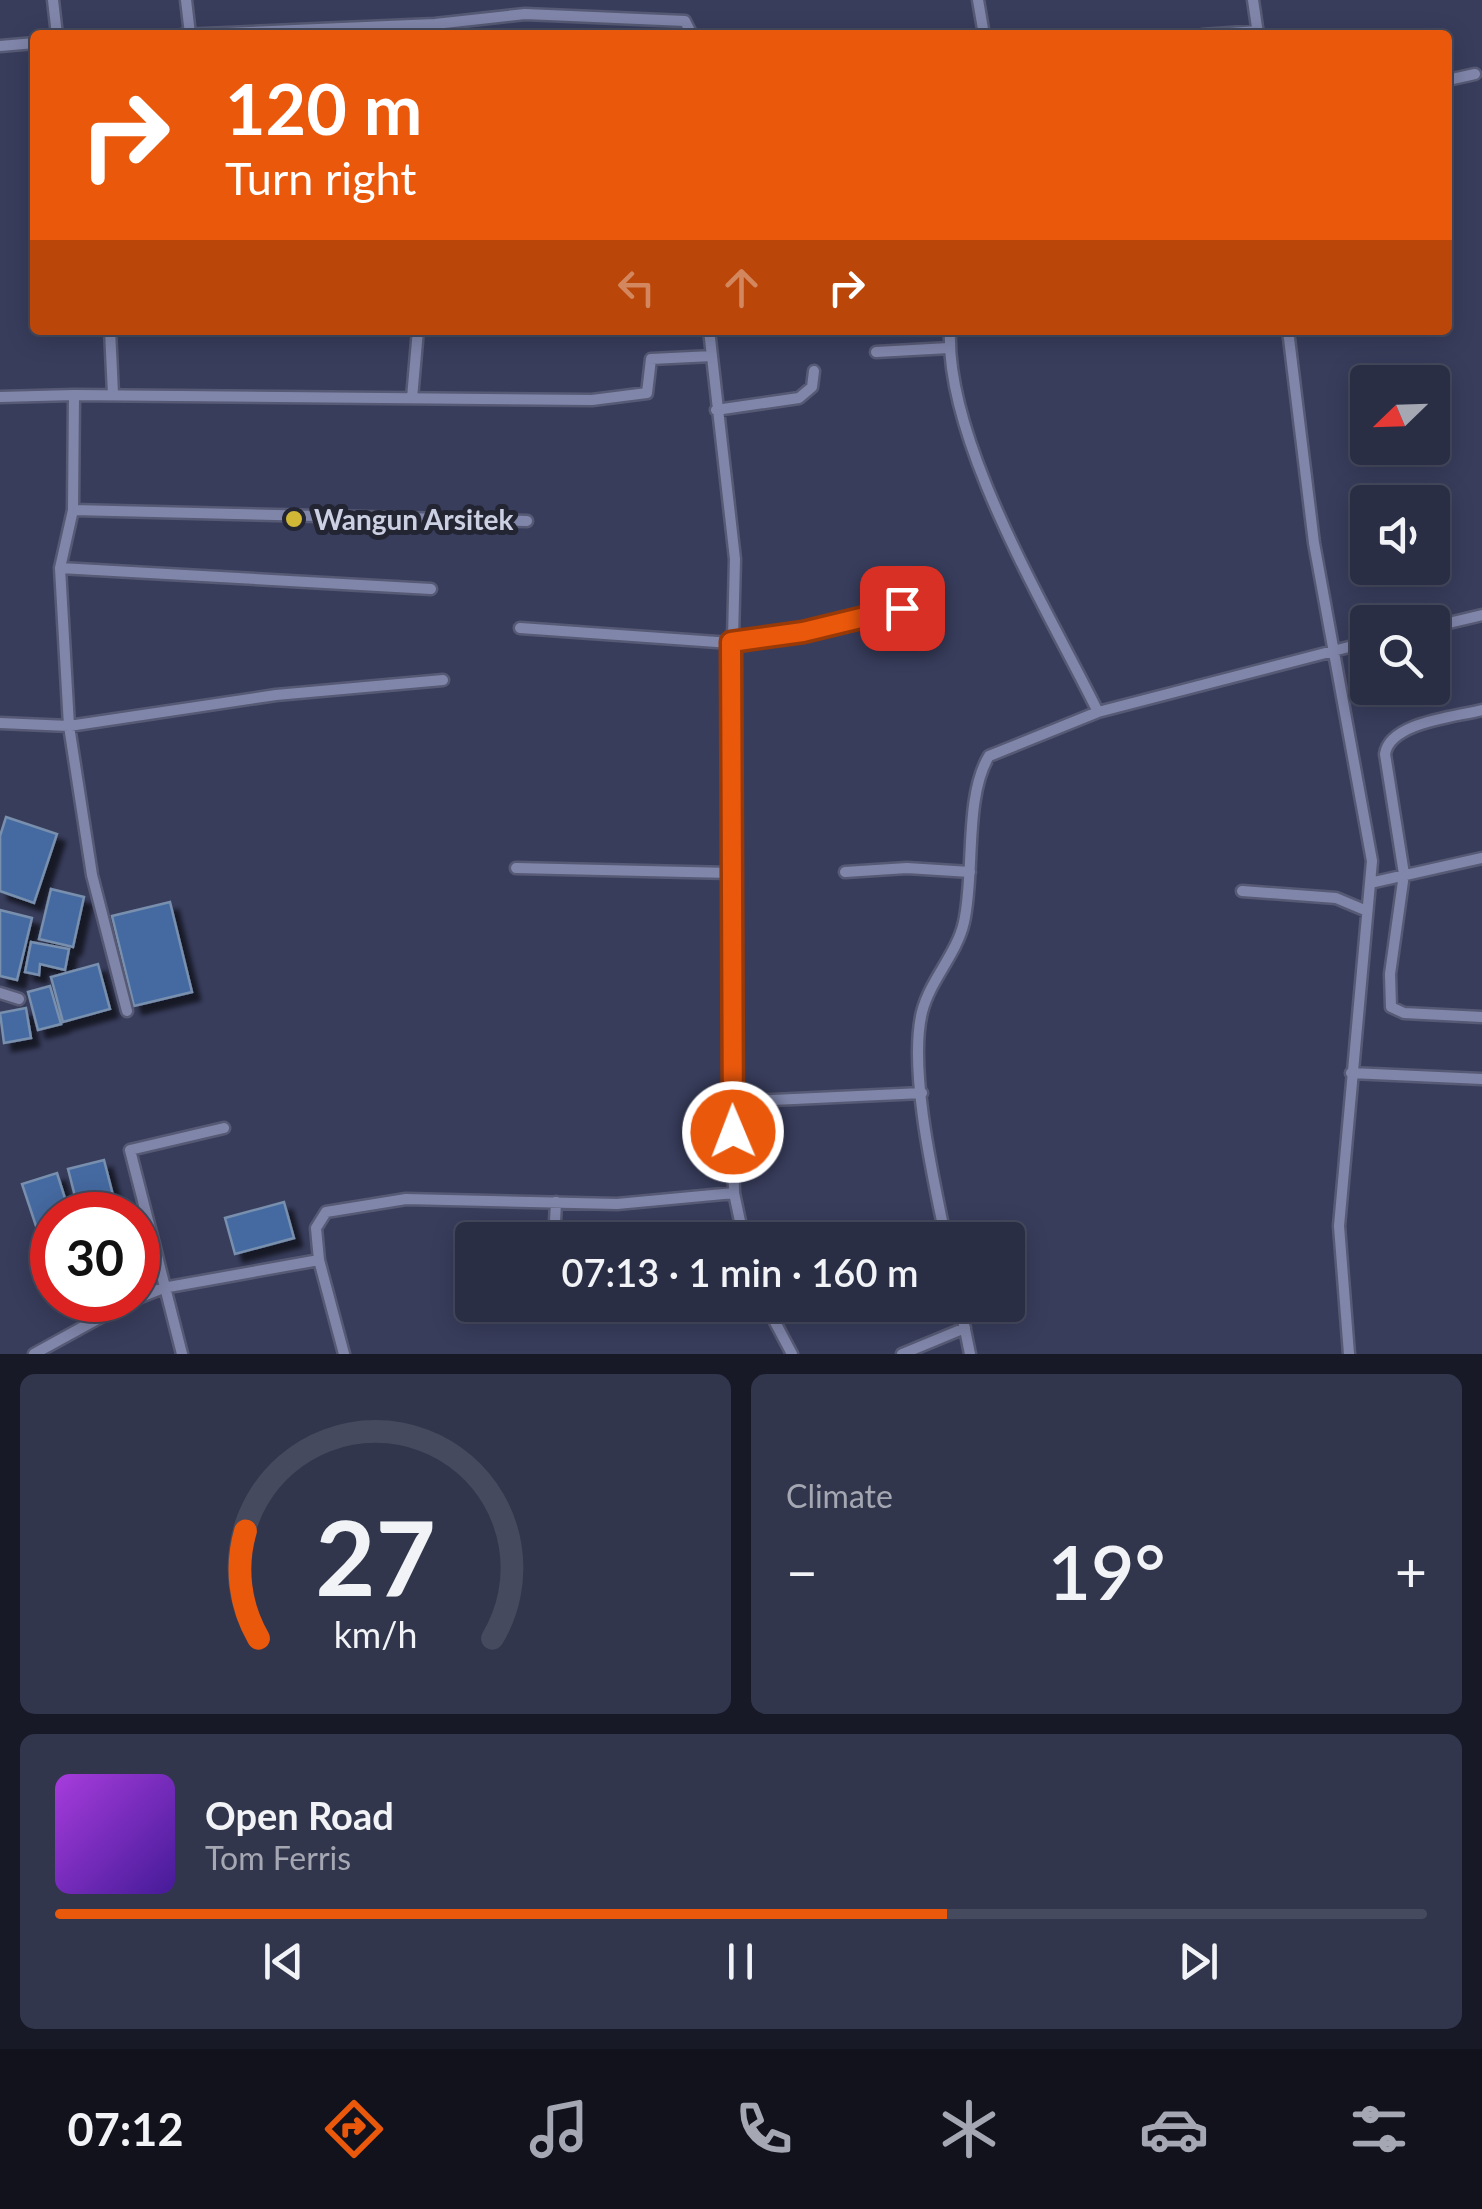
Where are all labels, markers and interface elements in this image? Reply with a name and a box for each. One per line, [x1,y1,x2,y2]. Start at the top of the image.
text: 120 m [225,66,422,150]
icon: right [60,70,190,200]
text: Turn right [225,151,416,205]
icon: left [609,260,664,315]
icon: ahead [714,260,769,315]
icon: right [819,260,874,315]
north arrow [1350,365,1450,465]
map controls [1350,365,1450,705]
button: sound [1350,485,1450,585]
place label: Wangun Arsitek [314,502,513,536]
marker: Wangun Arsitek [283,508,305,530]
pin [860,566,945,651]
icon: arrive [875,581,930,636]
button: search [1350,605,1450,705]
position arrow [681,1080,785,1184]
speed limit sign: 30 [30,1192,160,1322]
text: 07:13 · 1 min · 160 m [562,1249,918,1295]
text: Climate [786,1476,893,1515]
text: 27 [315,1493,436,1618]
text: 19° [1047,1526,1166,1616]
text: − [786,1538,818,1604]
text: + [1395,1538,1427,1604]
text: km/h [334,1613,417,1656]
text: Open Road [205,1792,394,1838]
text: Tom Ferris [205,1838,351,1877]
icon: previous [256,1934,311,1989]
icon: pause [713,1934,768,1989]
icon: next [1171,1934,1226,1989]
icon: directions [319,2094,389,2164]
icon: music [524,2094,594,2164]
icon: phone [729,2094,799,2164]
icon: climate [934,2094,1004,2164]
icon: car [1139,2094,1209,2164]
icon: filters [1344,2094,1414,2164]
text: 07:12 [68,2102,184,2156]

